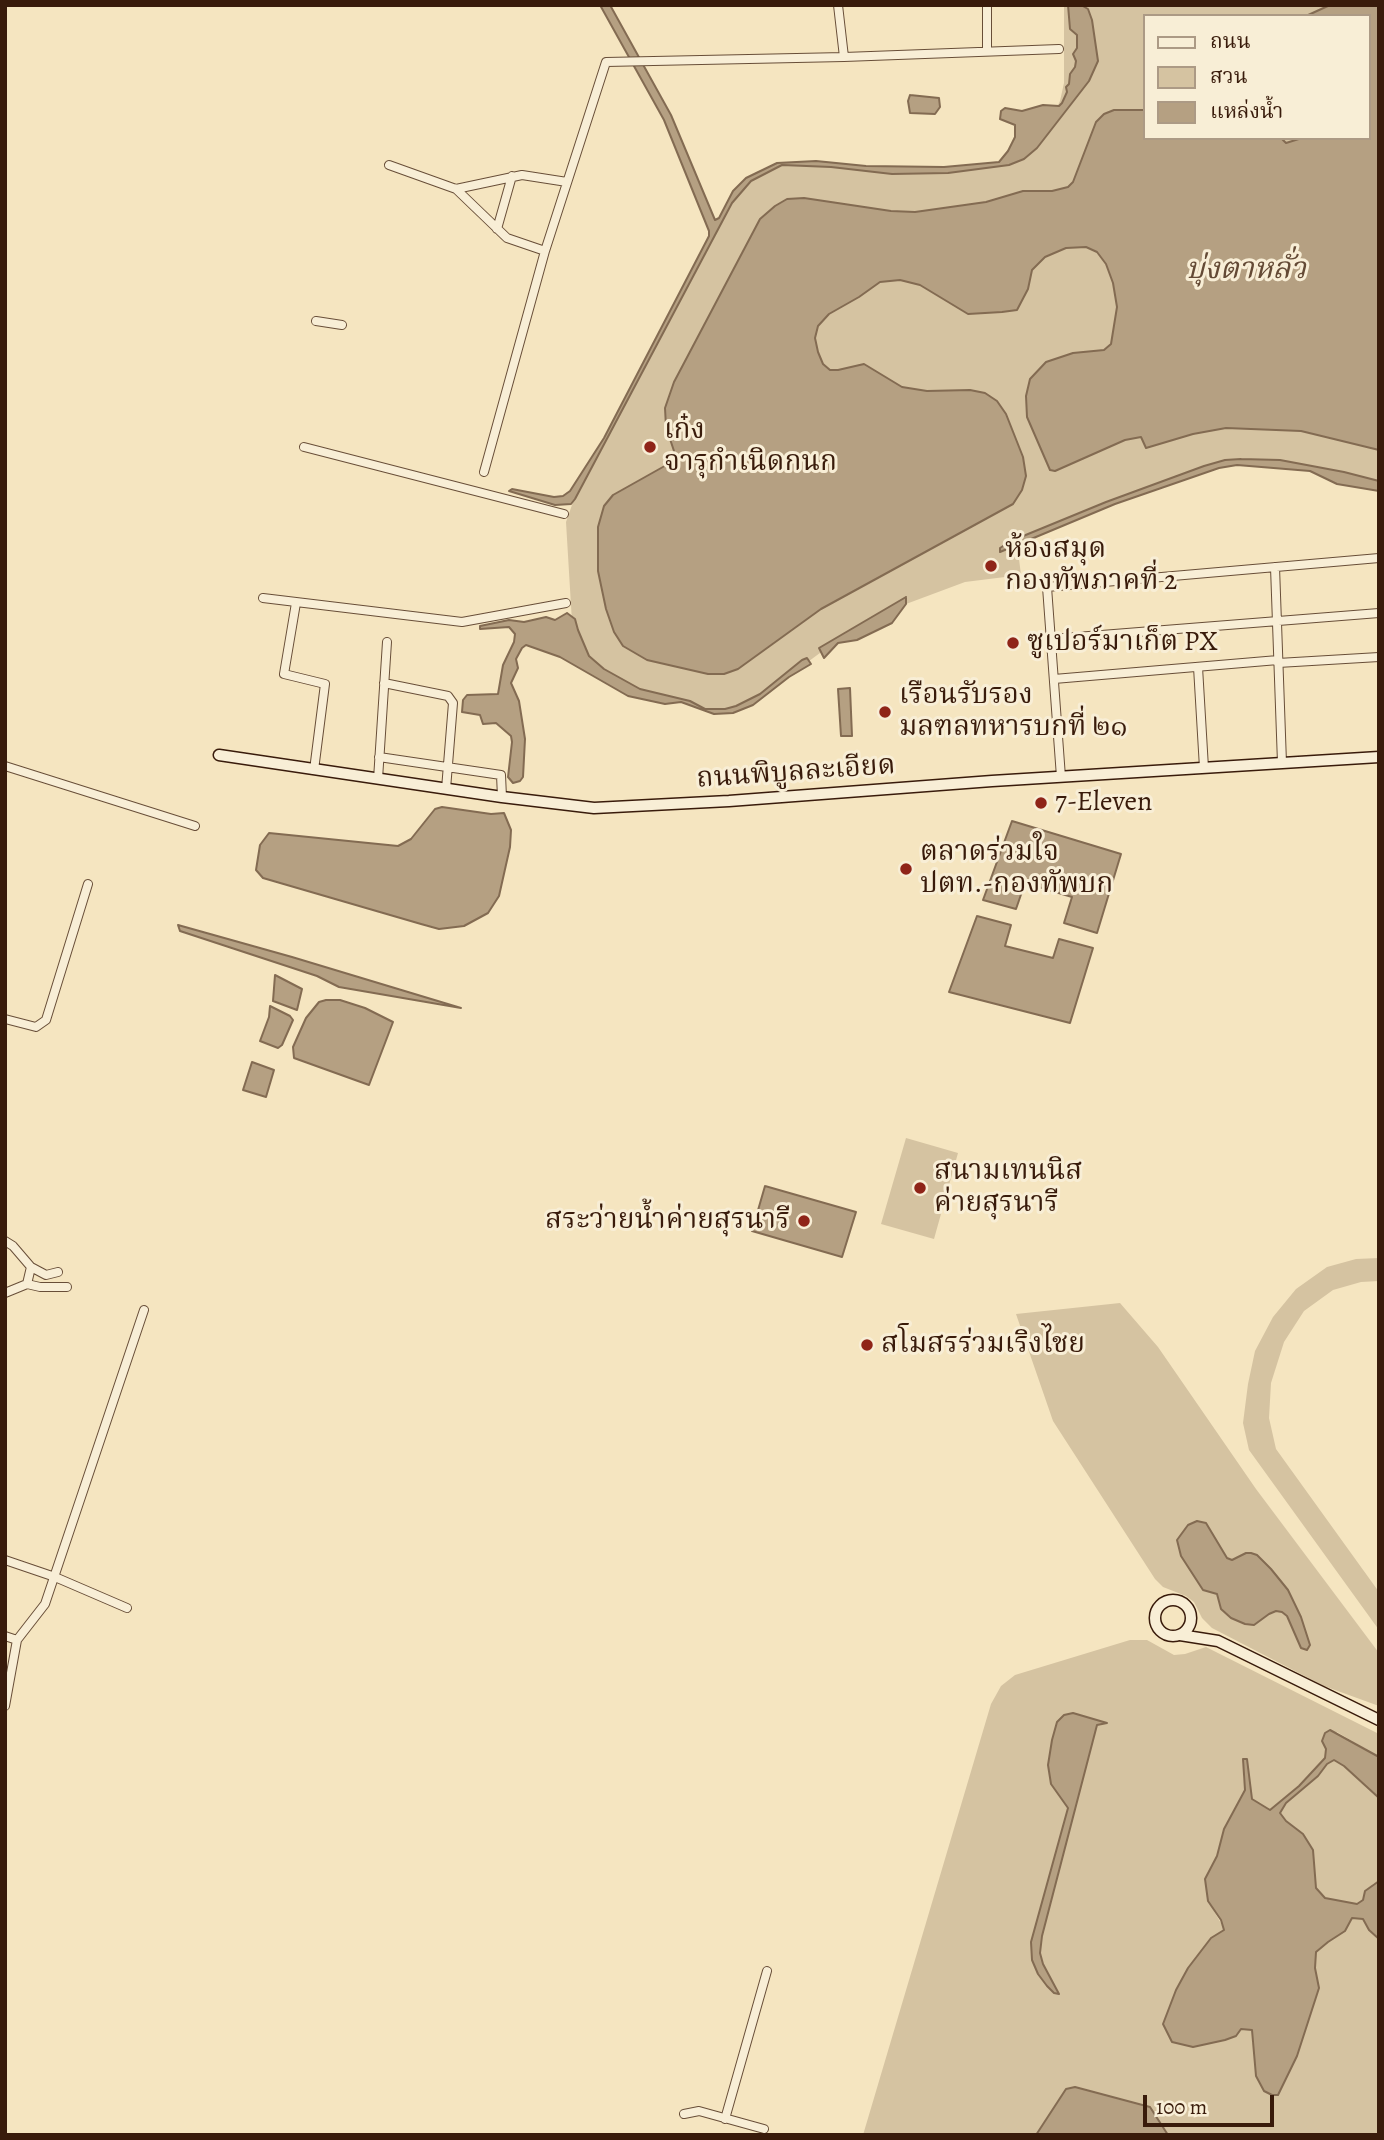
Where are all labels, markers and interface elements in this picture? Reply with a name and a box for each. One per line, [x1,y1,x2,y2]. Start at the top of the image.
legend [1142,14,1370,140]
text: ถนน [1210,27,1251,55]
text: สวน [1210,62,1248,90]
text: แหล่งน้ำ [1210,97,1283,125]
water label: บุ่งตาหลั่ว [1186,253,1306,289]
place label: เก๋ง จารุกำเนิดกนก [664,414,837,480]
marker: เก๋ง จารุกำเนิดกนก [642,439,658,455]
place label: ห้องสมุด กองทัพภาคที่ 2 [1005,533,1177,599]
marker: ห้องสมุด กองทัพภาคที่ 2 [983,558,999,574]
place label: ซูเปอร์มาเก็ต PX [1027,626,1218,660]
marker: ซูเปอร์มาเก็ต PX [1005,635,1021,651]
place label: เรือนรับรอง มลฑลทหารบกที่ ๒๑ [899,679,1128,745]
marker: เรือนรับรอง มลฑลทหารบกที่ ๒๑ [877,704,893,720]
street label: ถนนพิบูลละเอียด [695,749,897,797]
place label: 7-Eleven [1055,786,1152,820]
marker: 7-Eleven [1033,795,1049,811]
place label: ตลาดร่วมใจ ปตท.-กองทัพบก [920,836,1113,902]
marker: ตลาดร่วมใจ ปตท.-กองทัพบก [898,861,914,877]
place label: สนามเทนนิส ค่ายสุรนารี [934,1155,1083,1221]
marker: สนามเทนนิส ค่ายสุรนารี [912,1180,928,1196]
place label: สระว่ายนํ้าค่ายสุรนารี [545,1204,790,1238]
marker: สระว่ายนํ้าค่ายสุรนารี [796,1213,812,1229]
place label: สโมสรร่วมเริงไชย [881,1328,1085,1362]
marker: สโมสรร่วมเริงไชย [859,1337,875,1353]
scale bar [1146,2080,1277,2124]
text: 100 m [1156,2093,1207,2121]

